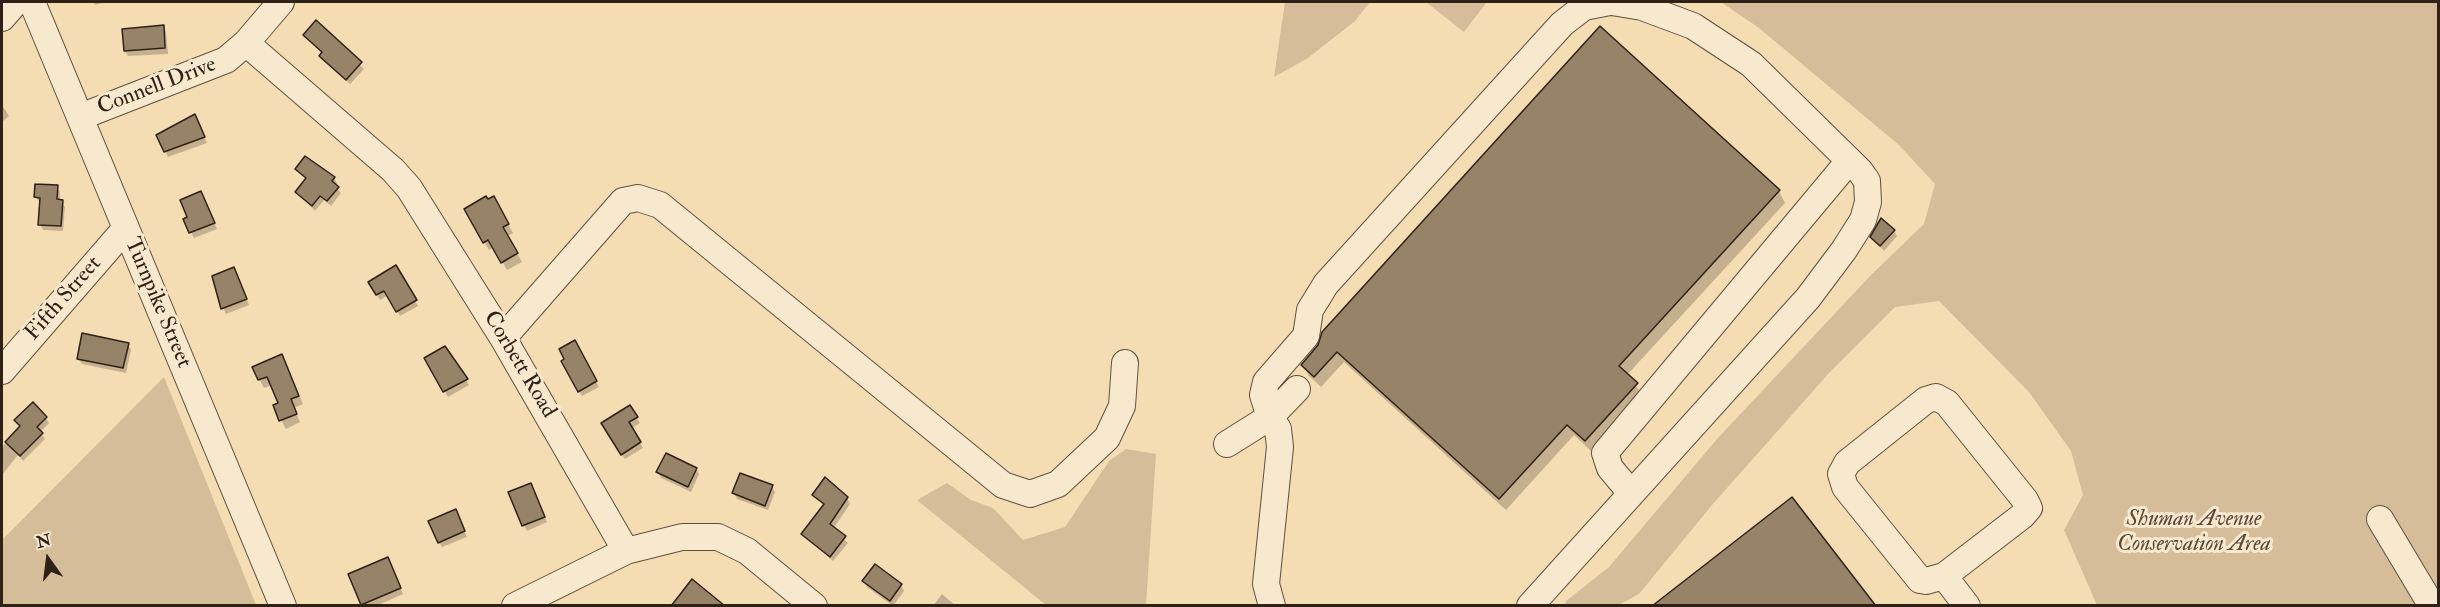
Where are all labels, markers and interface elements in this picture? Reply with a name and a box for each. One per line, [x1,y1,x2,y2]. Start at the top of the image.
street label: Connell Drive [94,52,220,122]
street label: Turnpike Street [118,234,196,372]
street label: Fifth Street [20,251,108,347]
street label: Corbett Road [477,307,561,423]
park label: Shuman Avenue Conservation Area [2117,507,2271,558]
north arrow [18,529,78,589]
text: N [34,530,53,553]

